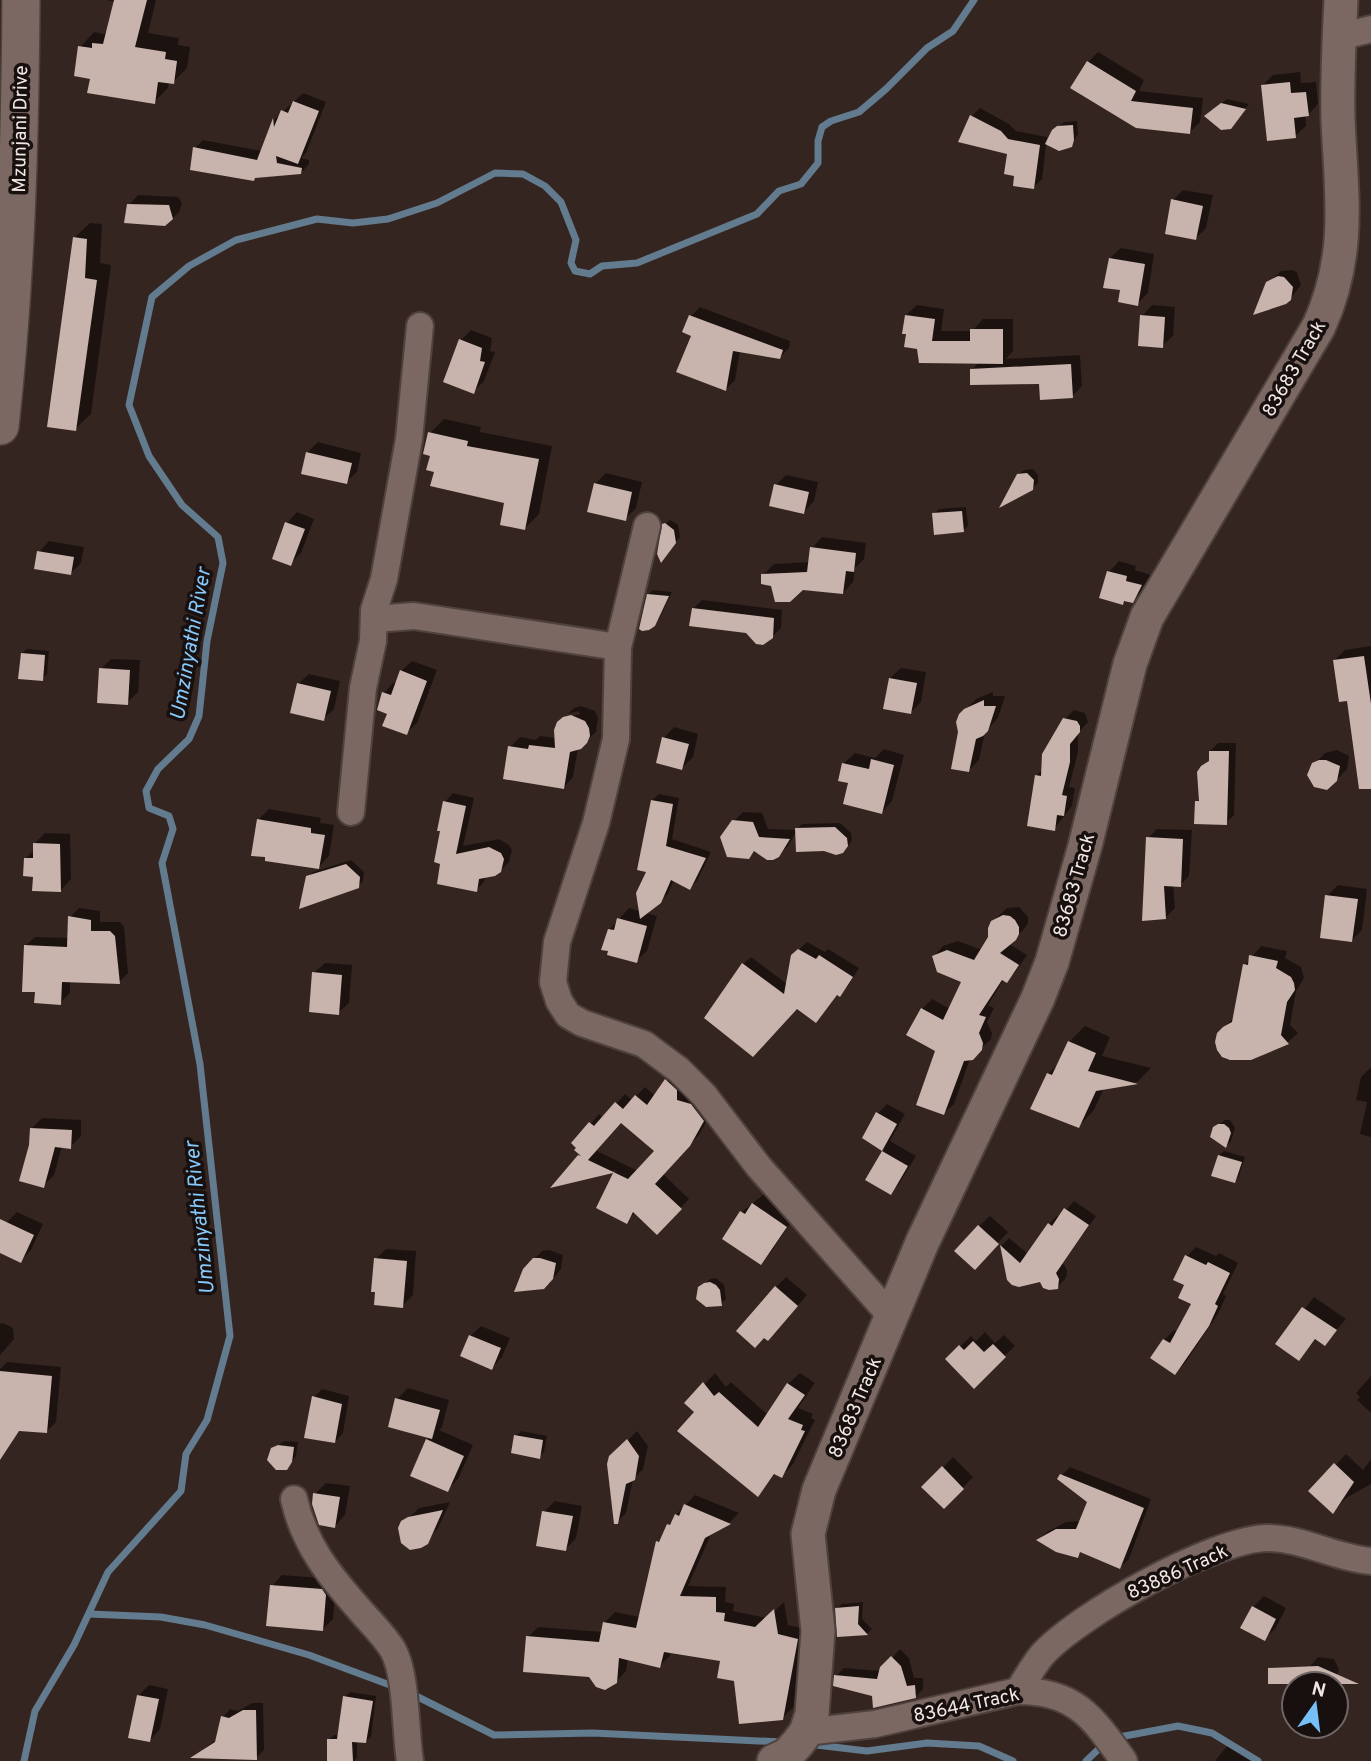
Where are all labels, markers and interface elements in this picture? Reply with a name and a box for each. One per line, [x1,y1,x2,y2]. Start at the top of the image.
street label: Mzunjani Drive [8,65,34,193]
street label: 83683 Track [1257,316,1332,422]
water label: Umzinyathi River [165,564,219,723]
street label: 83683 Track [1049,831,1101,940]
water label: Umzinyathi River [179,1138,222,1296]
street label: 83683 Track [824,1354,888,1462]
street label: 83886 Track [1124,1540,1232,1606]
north arrow [1280,1670,1350,1740]
text: N [1309,1677,1328,1704]
street label: 83644 Track [911,1683,1022,1729]

